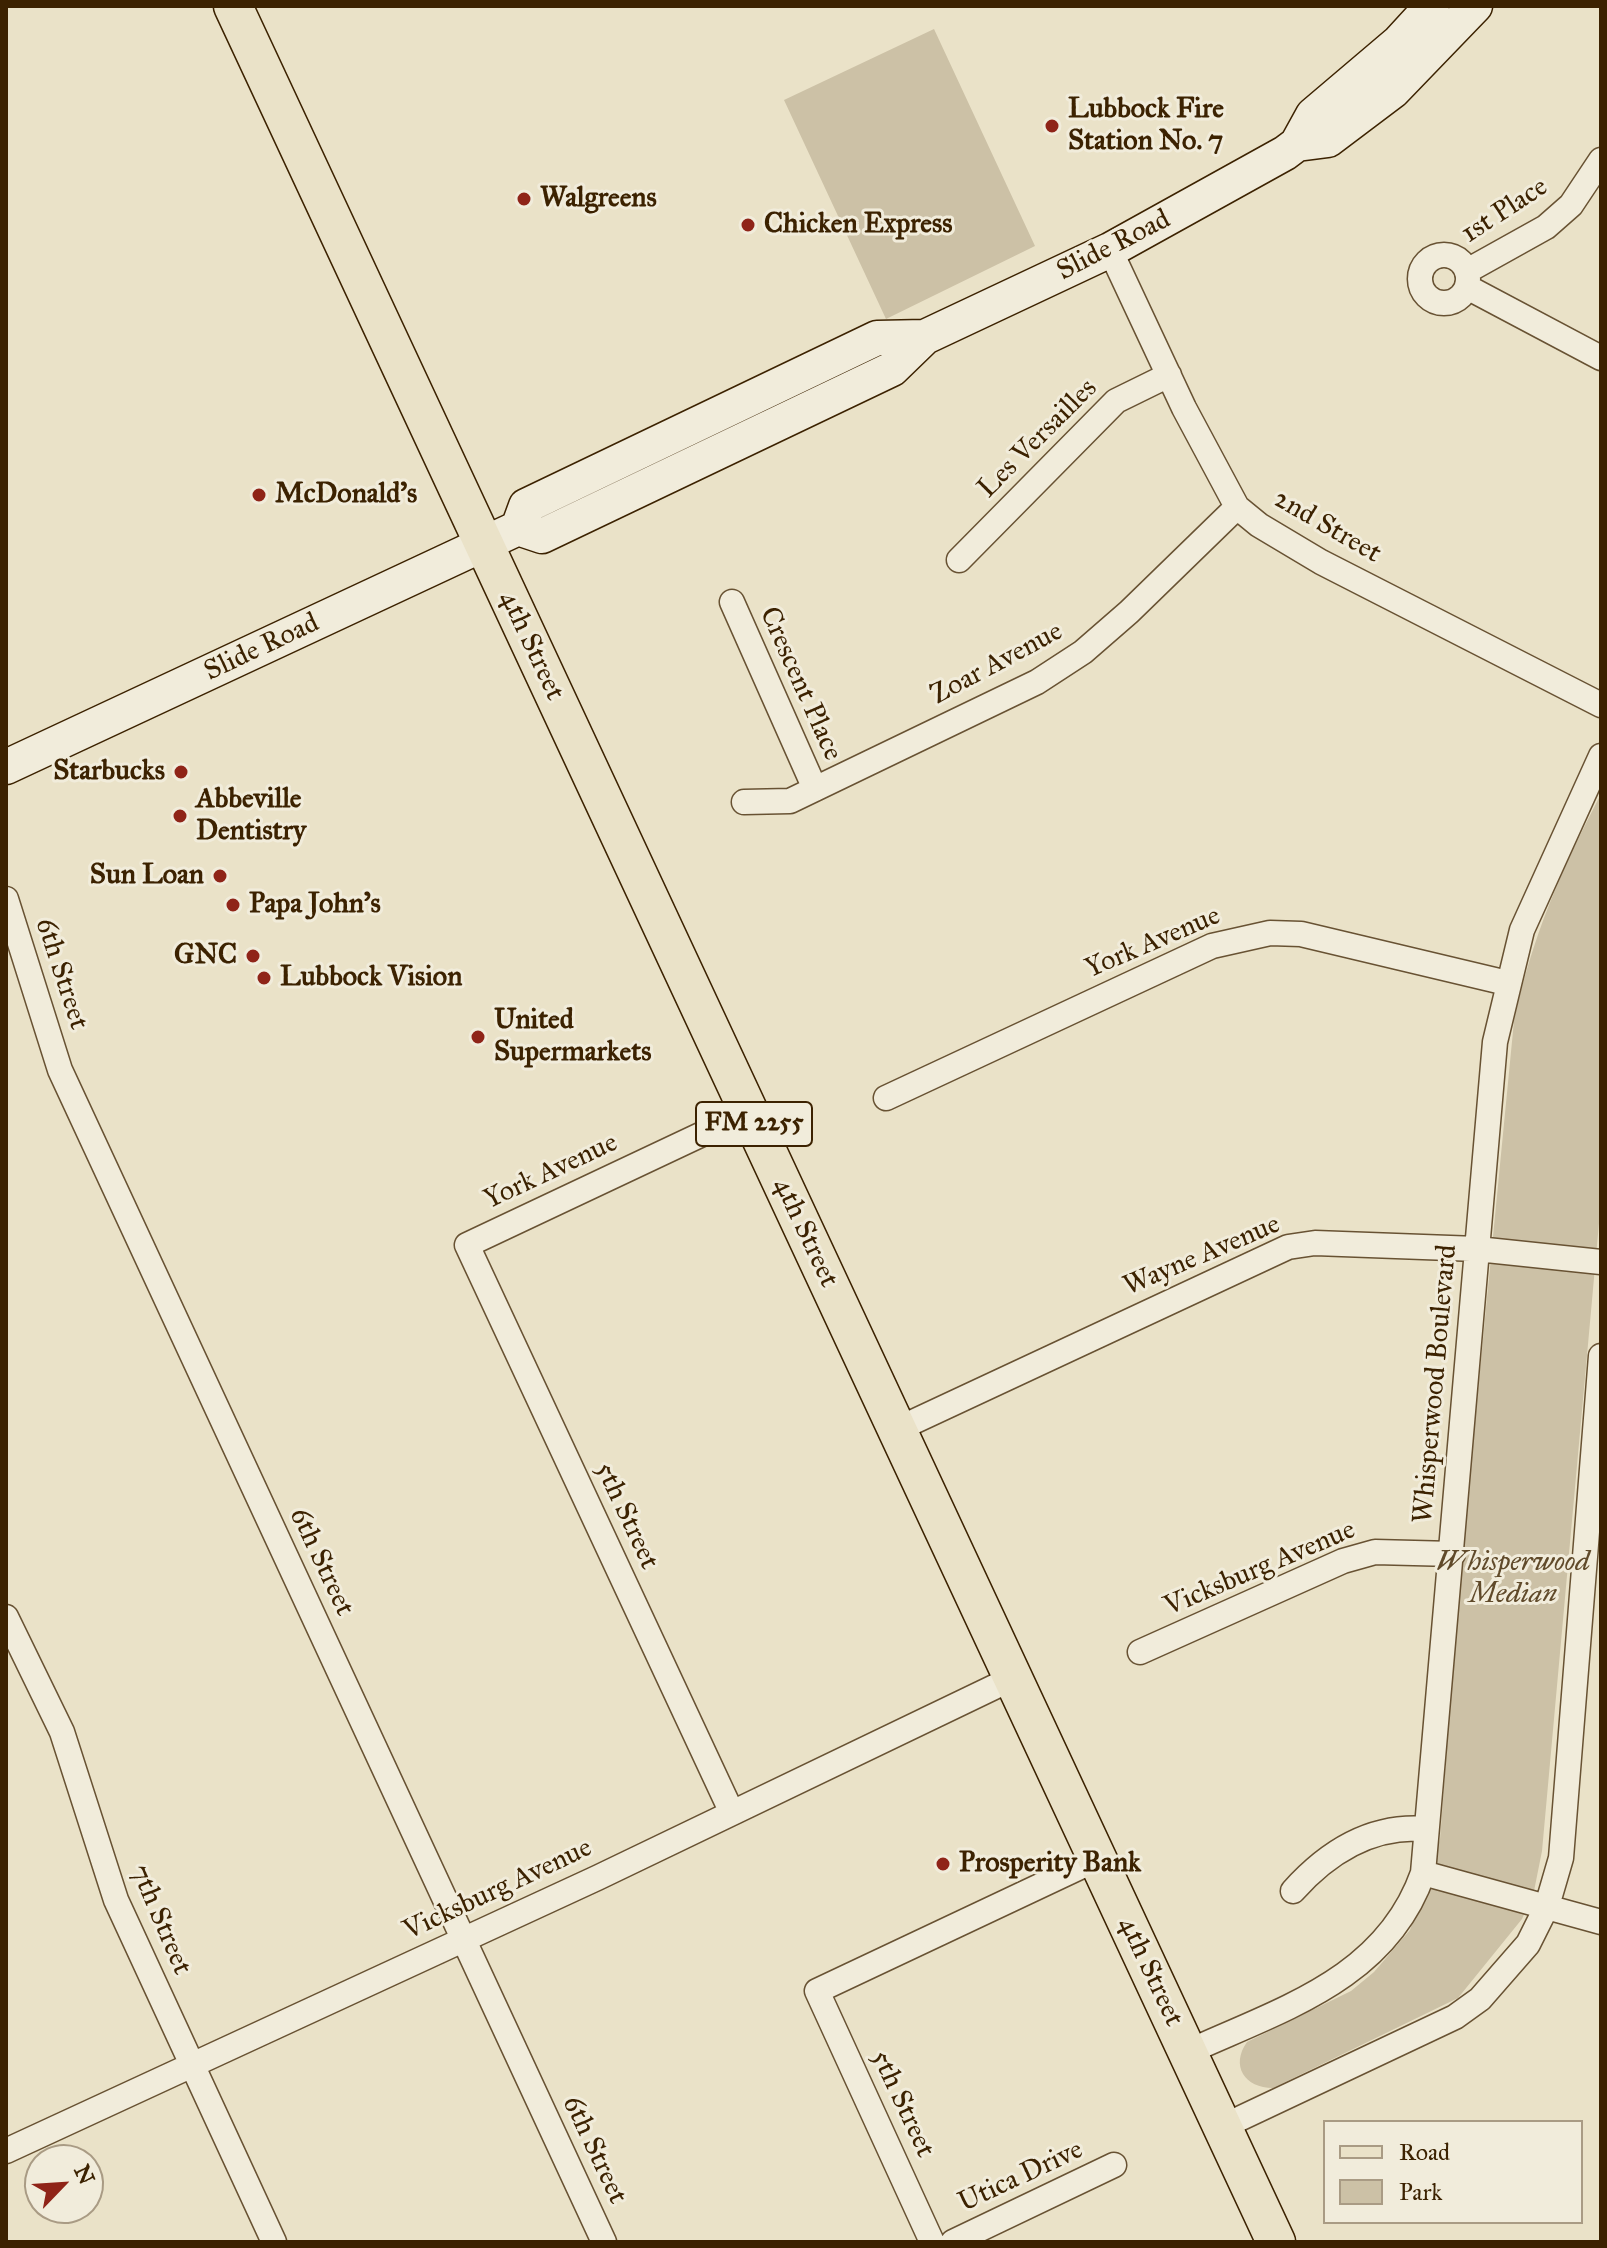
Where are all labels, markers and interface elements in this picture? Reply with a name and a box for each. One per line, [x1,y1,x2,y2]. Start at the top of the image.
place label: Lubbock Fire Station No. 7 [1068,93,1224,159]
marker: Lubbock Fire Station No. 7 [1043,117,1061,135]
street label: 1st Place [1456,171,1554,251]
place label: Walgreens [540,182,657,216]
marker: Walgreens [515,190,533,208]
street label: Slide Road [1052,203,1176,289]
place label: Chicken Express [764,208,952,242]
marker: Chicken Express [739,216,757,234]
street label: Les Versailles [971,372,1105,506]
place label: McDonald's [275,478,417,512]
street label: 2nd Street [1267,483,1387,571]
marker: McDonald's [250,486,268,504]
street label: 4th Street [491,586,571,706]
street label: Crescent Place [751,602,849,766]
street label: Slide Road [199,607,325,689]
street label: Zoar Avenue [925,615,1069,713]
place label: Starbucks [53,755,165,789]
marker: Starbucks [172,763,190,781]
place label: Abbeville Dentistry [196,783,306,849]
marker: Abbeville Dentistry [171,807,189,825]
place label: Sun Loan [90,859,204,893]
marker: Sun Loan [211,867,229,885]
place label: Papa John's [249,888,381,922]
marker: Papa John's [224,896,242,914]
street label: York Avenue [1080,900,1226,986]
street label: 6th Street [27,914,95,1034]
place label: GNC [174,939,237,973]
marker: GNC [244,947,262,965]
place label: Lubbock Vision [280,961,462,995]
marker: Lubbock Vision [255,969,273,987]
place label: United Supermarkets [494,1004,651,1070]
marker: United Supermarkets [469,1028,487,1046]
road number: FM 2255 [696,1102,812,1146]
street label: York Avenue [479,1126,623,1218]
street label: 4th Street [765,1173,845,1293]
street label: Wayne Avenue [1119,1208,1285,1304]
street label: Whisperwood Boulevard [1407,1243,1465,1525]
street label: 5th Street [587,1457,665,1575]
street label: 6th Street [281,1503,361,1621]
street label: Vicksburg Avenue [1159,1514,1361,1624]
park label: Whisperwood Median [1436,1546,1590,1612]
street label: Vicksburg Avenue [398,1832,598,1948]
place label: Prosperity Bank [959,1847,1141,1881]
marker: Prosperity Bank [934,1855,952,1873]
street label: 7th Street [122,1860,198,1980]
street label: 4th Street [1110,1912,1190,2032]
street label: 5th Street [863,2045,941,2163]
street label: 6th Street [554,2091,634,2209]
legend [1323,2120,1583,2224]
street label: Utica Drive [953,2134,1089,2220]
text: Road [1399,2137,1450,2167]
north arrow [24,2144,104,2224]
text: N [68,2160,101,2189]
text: Park [1399,2177,1442,2207]

